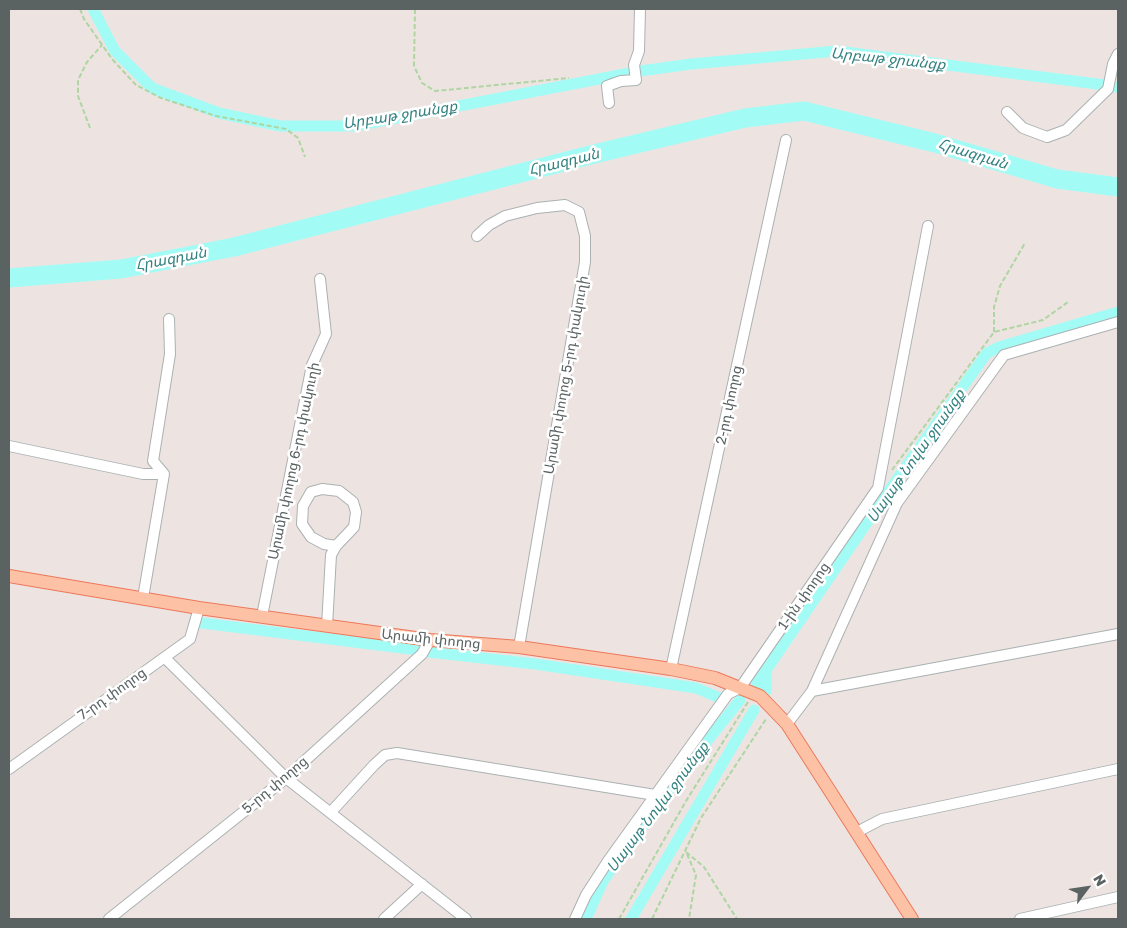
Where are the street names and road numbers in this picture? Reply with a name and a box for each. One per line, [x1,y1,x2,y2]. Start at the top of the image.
street label: Արամի փողոց 5-րդ փակուղի [540,274,592,476]
street label: Արամի փողոց 6-րդ փակուղի [265,361,323,561]
street label: 2-րդ փողոց [712,364,746,446]
street label: 1-ին փողոց [775,559,833,633]
street label: Արամի փողոց [381,625,481,653]
street label: 7-րդ փողոց [75,664,149,724]
street label: 5-րդ փողոց [239,753,311,817]

